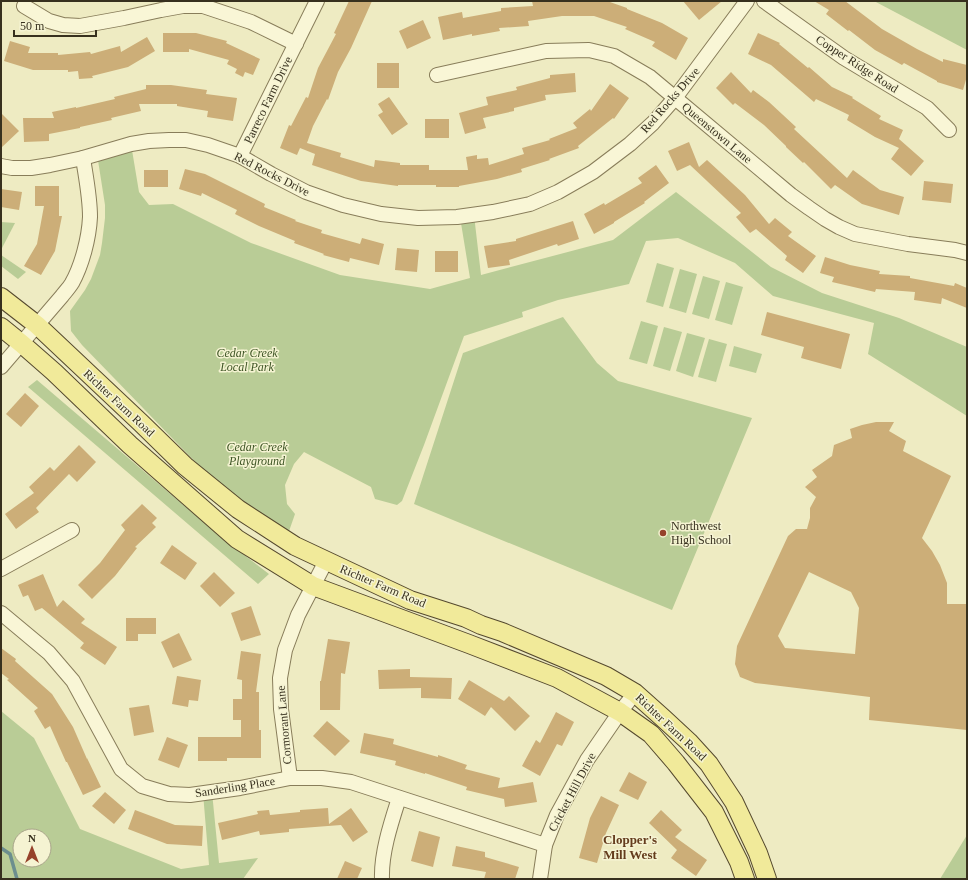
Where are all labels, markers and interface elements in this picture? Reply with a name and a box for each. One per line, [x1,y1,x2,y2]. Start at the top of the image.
scale bar [14,12,96,38]
text: 50 m [20,19,45,33]
street label: Copper Ridge Road [813,32,901,96]
street label: Parreco Farm Drive [241,54,295,146]
street label: Red Rocks Drive [638,64,702,136]
street label: Queenstown Lane [679,100,755,166]
street label: Red Rocks Drive [232,149,312,199]
park label: Cedar Creek Local Park [216,346,278,374]
street label: Richter Farm Road [81,367,157,439]
park label: Cedar Creek Playground [226,440,288,468]
place label: Northwest High School [671,519,732,547]
marker: Northwest High School [658,528,668,538]
street label: Richter Farm Road [338,562,428,610]
street label: Cormorant Lane [274,685,294,765]
street label: Richter Farm Road [633,691,709,763]
street label: Cricket Hill Drive [545,750,599,834]
street label: Sanderling Place [194,774,276,800]
north arrow [12,828,52,868]
text: N [28,832,36,844]
district label: Clopper's Mill West [603,832,657,862]

